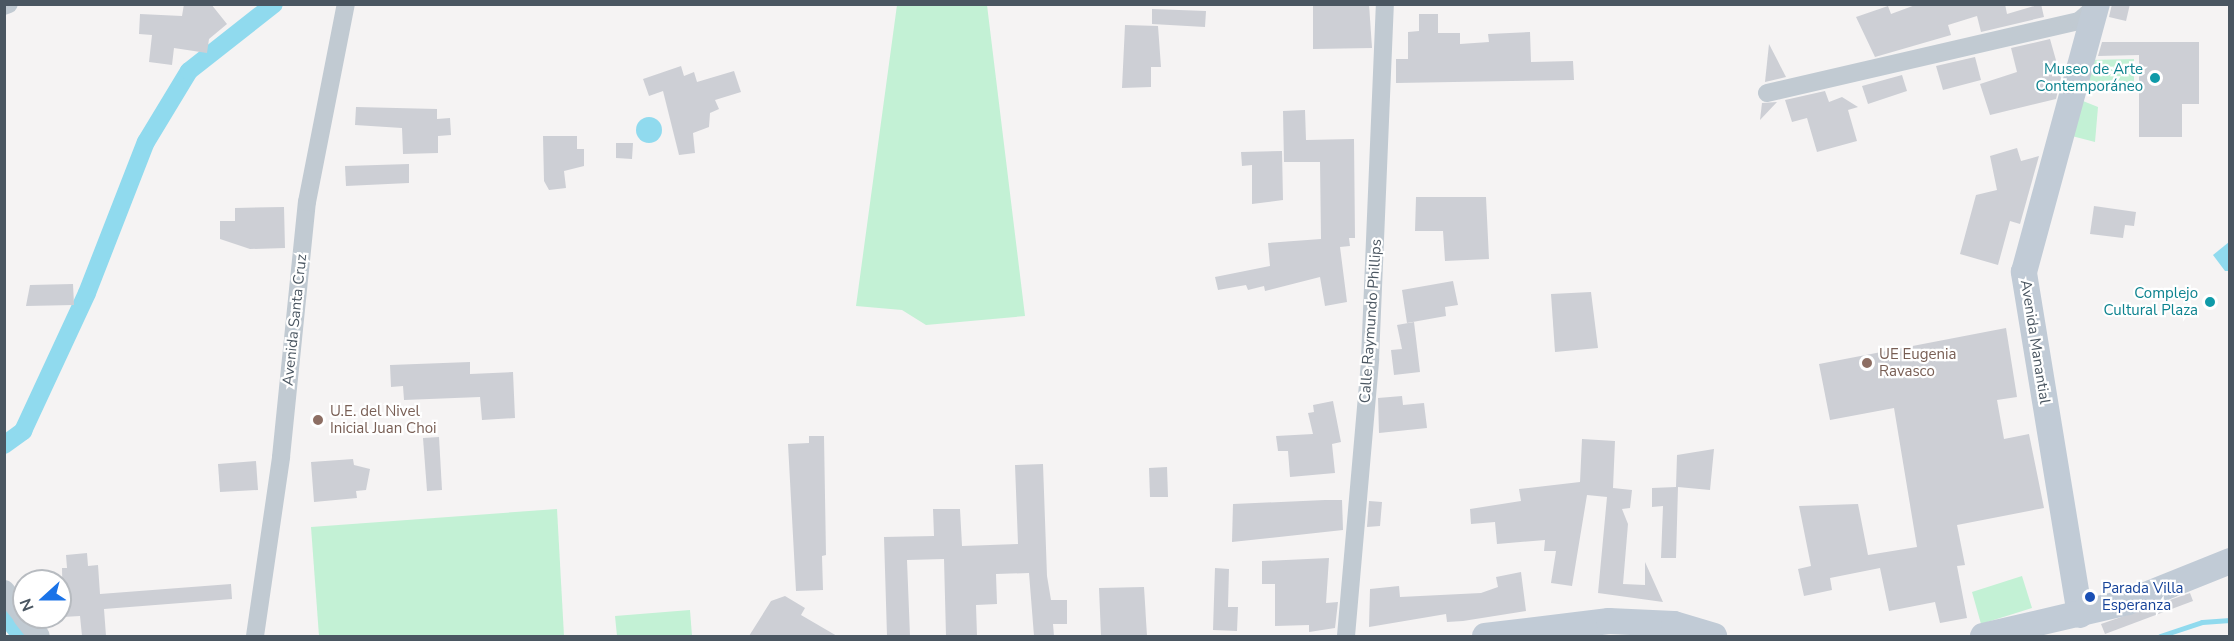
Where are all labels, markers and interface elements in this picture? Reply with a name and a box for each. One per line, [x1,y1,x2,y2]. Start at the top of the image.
place label: Museo de Arte Contemporáneo [2035,60,2143,95]
marker: Museo de Arte Contemporáneo [2148,71,2162,85]
street label: Calle Raymundo Phillips [1356,238,1386,404]
street label: Avenida Santa Cruz [279,253,311,387]
street label: Avenida Manantial [2016,279,2054,405]
place label: Complejo Cultural Plaza [2103,284,2198,319]
marker: Complejo Cultural Plaza [2203,295,2217,309]
place label: UE Eugenia Ravasco [1879,345,1956,380]
marker: UE Eugenia Ravasco [1860,356,1874,370]
place label: U.E. del Nivel Inicial Juan Choi [330,402,437,437]
marker: U.E. del Nivel Inicial Juan Choi [311,413,325,427]
north arrow [12,569,72,629]
place label: Parada Villa Esperanza [2102,579,2184,614]
marker: Parada Villa Esperanza [2083,590,2097,604]
text: N [15,595,39,614]

